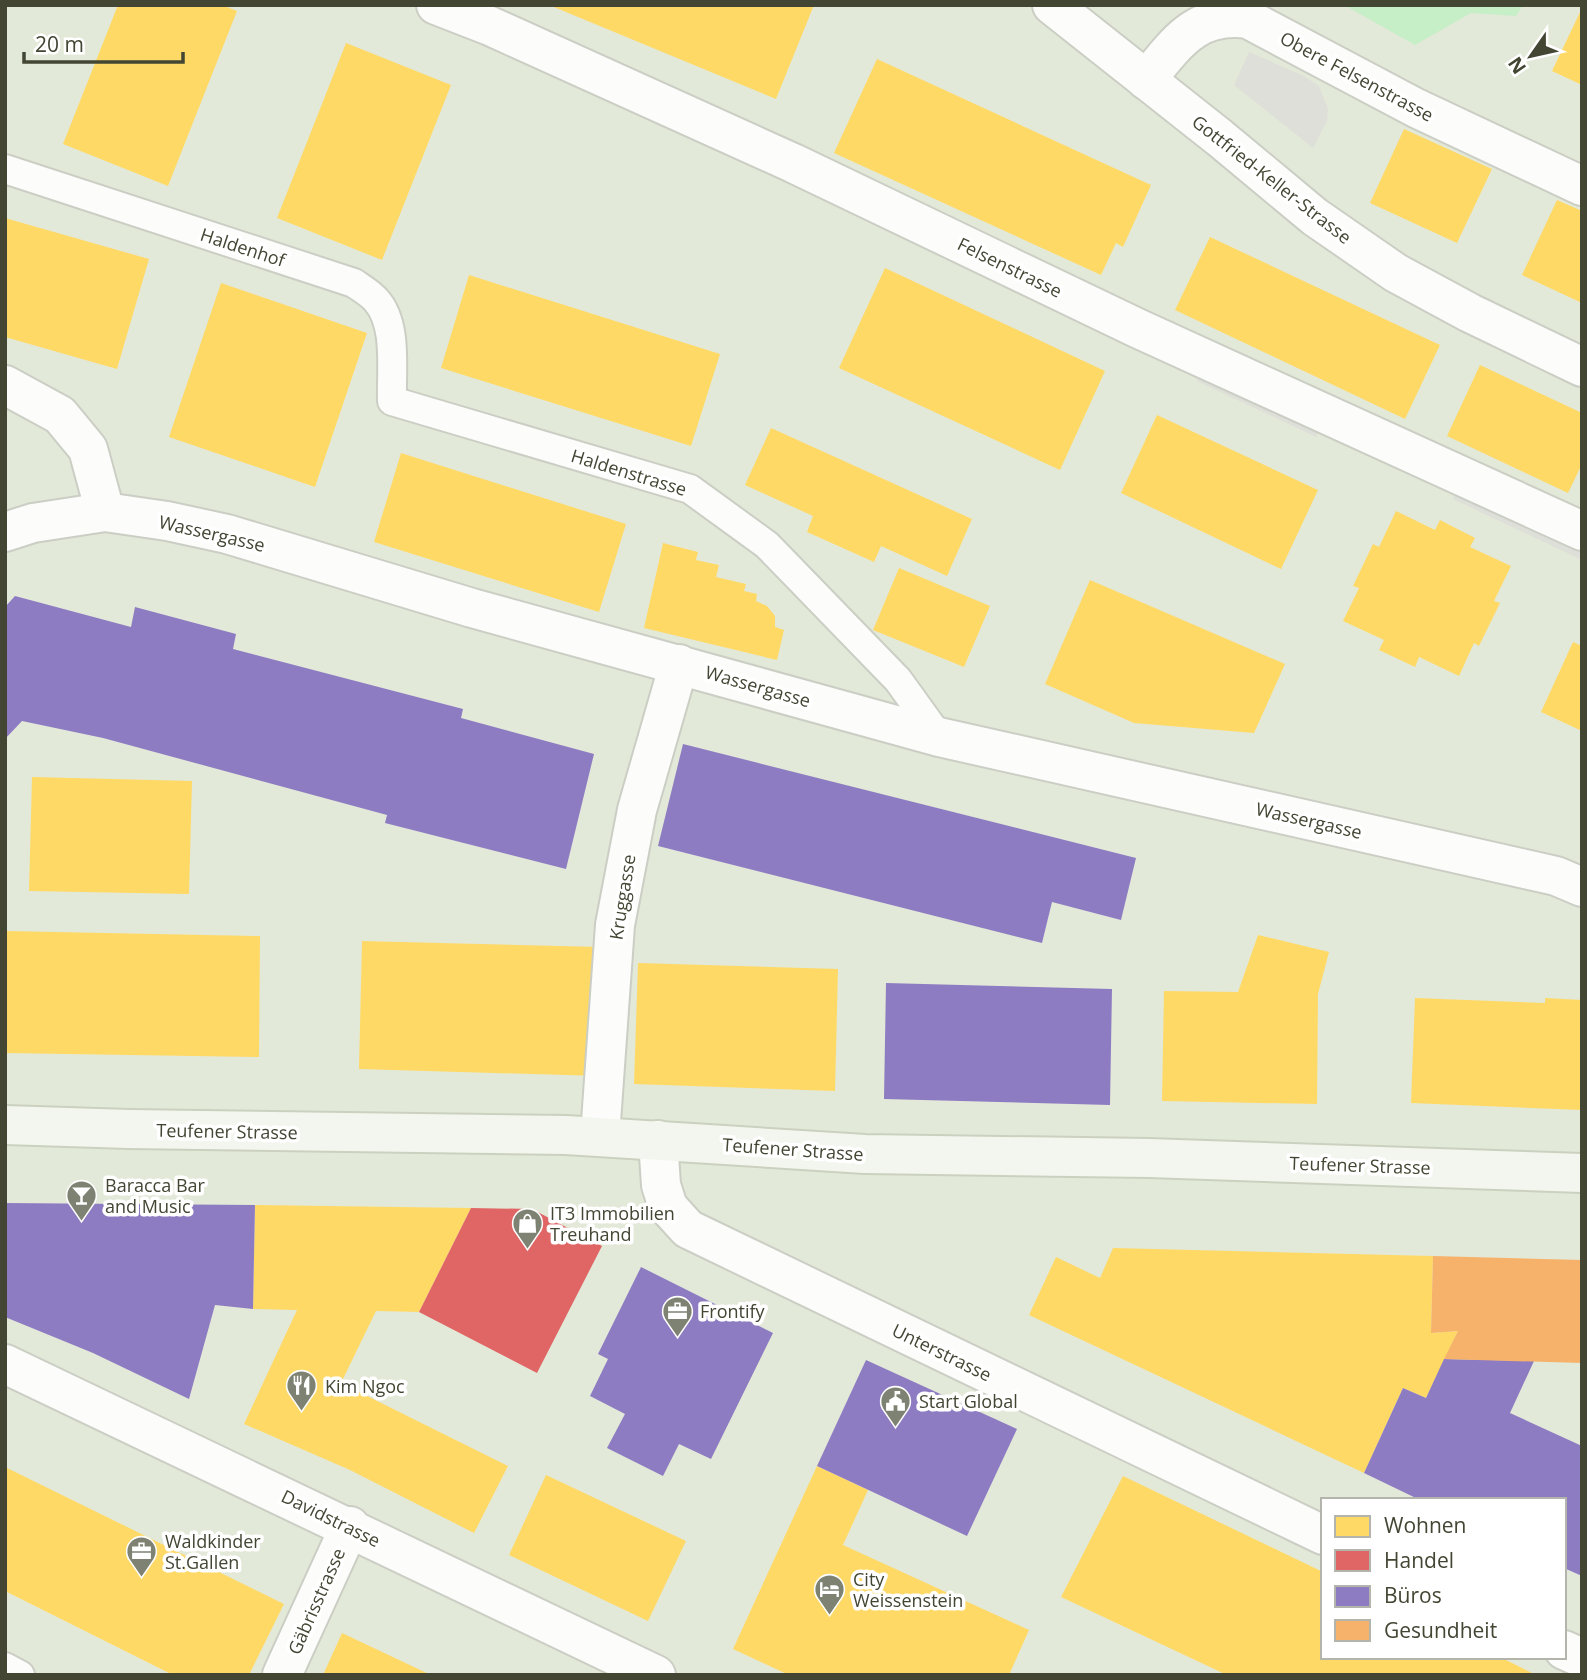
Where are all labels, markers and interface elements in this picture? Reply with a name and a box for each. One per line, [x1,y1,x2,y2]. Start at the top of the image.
scale bar [24,21,184,65]
north arrow [1496,21,1566,91]
street label: Obere Felsenstrasse [1276,25,1438,127]
text: 20 m [35,30,84,58]
text: N [1502,52,1532,79]
street label: Gottfried-Keller-Strasse [1187,109,1357,249]
street label: Haldenhof [197,222,289,272]
street label: Felsenstrasse [954,231,1066,303]
street label: Haldenstrasse [568,443,690,501]
street label: Wassergasse [157,509,267,557]
street label: Wassergasse [703,660,813,712]
street label: Wassergasse [1254,796,1364,844]
street label: Kruggasse [603,853,641,941]
street label: Teufener Strasse [156,1118,298,1144]
street label: Teufener Strasse [722,1132,864,1166]
street label: Teufener Strasse [1289,1151,1431,1179]
place label: Baracca Bar and Music [105,1173,206,1218]
bar icon: Baracca Bar and Music [65,1178,99,1222]
place label: IT3 Immobilien Treuhand [550,1201,675,1246]
shop icon: IT3 Immobilien Treuhand [510,1206,544,1250]
office icon: Frontify [660,1294,694,1338]
place label: Frontify [700,1299,766,1323]
street label: Unterstrasse [888,1318,996,1386]
restaurant icon: Kim Ngoc [285,1369,319,1413]
place label: Kim Ngoc [325,1374,405,1398]
public building icon: Start Global [879,1384,913,1428]
place label: Start Global [919,1389,1018,1413]
street label: Davidstrasse [278,1484,384,1552]
legend [1321,1498,1566,1659]
text: Wohnen [1384,1511,1466,1539]
place label: Waldkinder St.Gallen [165,1529,261,1574]
office icon: Waldkinder St.Gallen [125,1534,159,1578]
street label: Gäbrisstrasse [282,1544,350,1658]
text: Handel [1384,1546,1454,1574]
place label: City Weissenstein [853,1567,963,1612]
hotel icon: City Weissenstein [813,1572,847,1616]
text: Büros [1384,1581,1442,1609]
text: Gesundheit [1384,1616,1497,1644]

